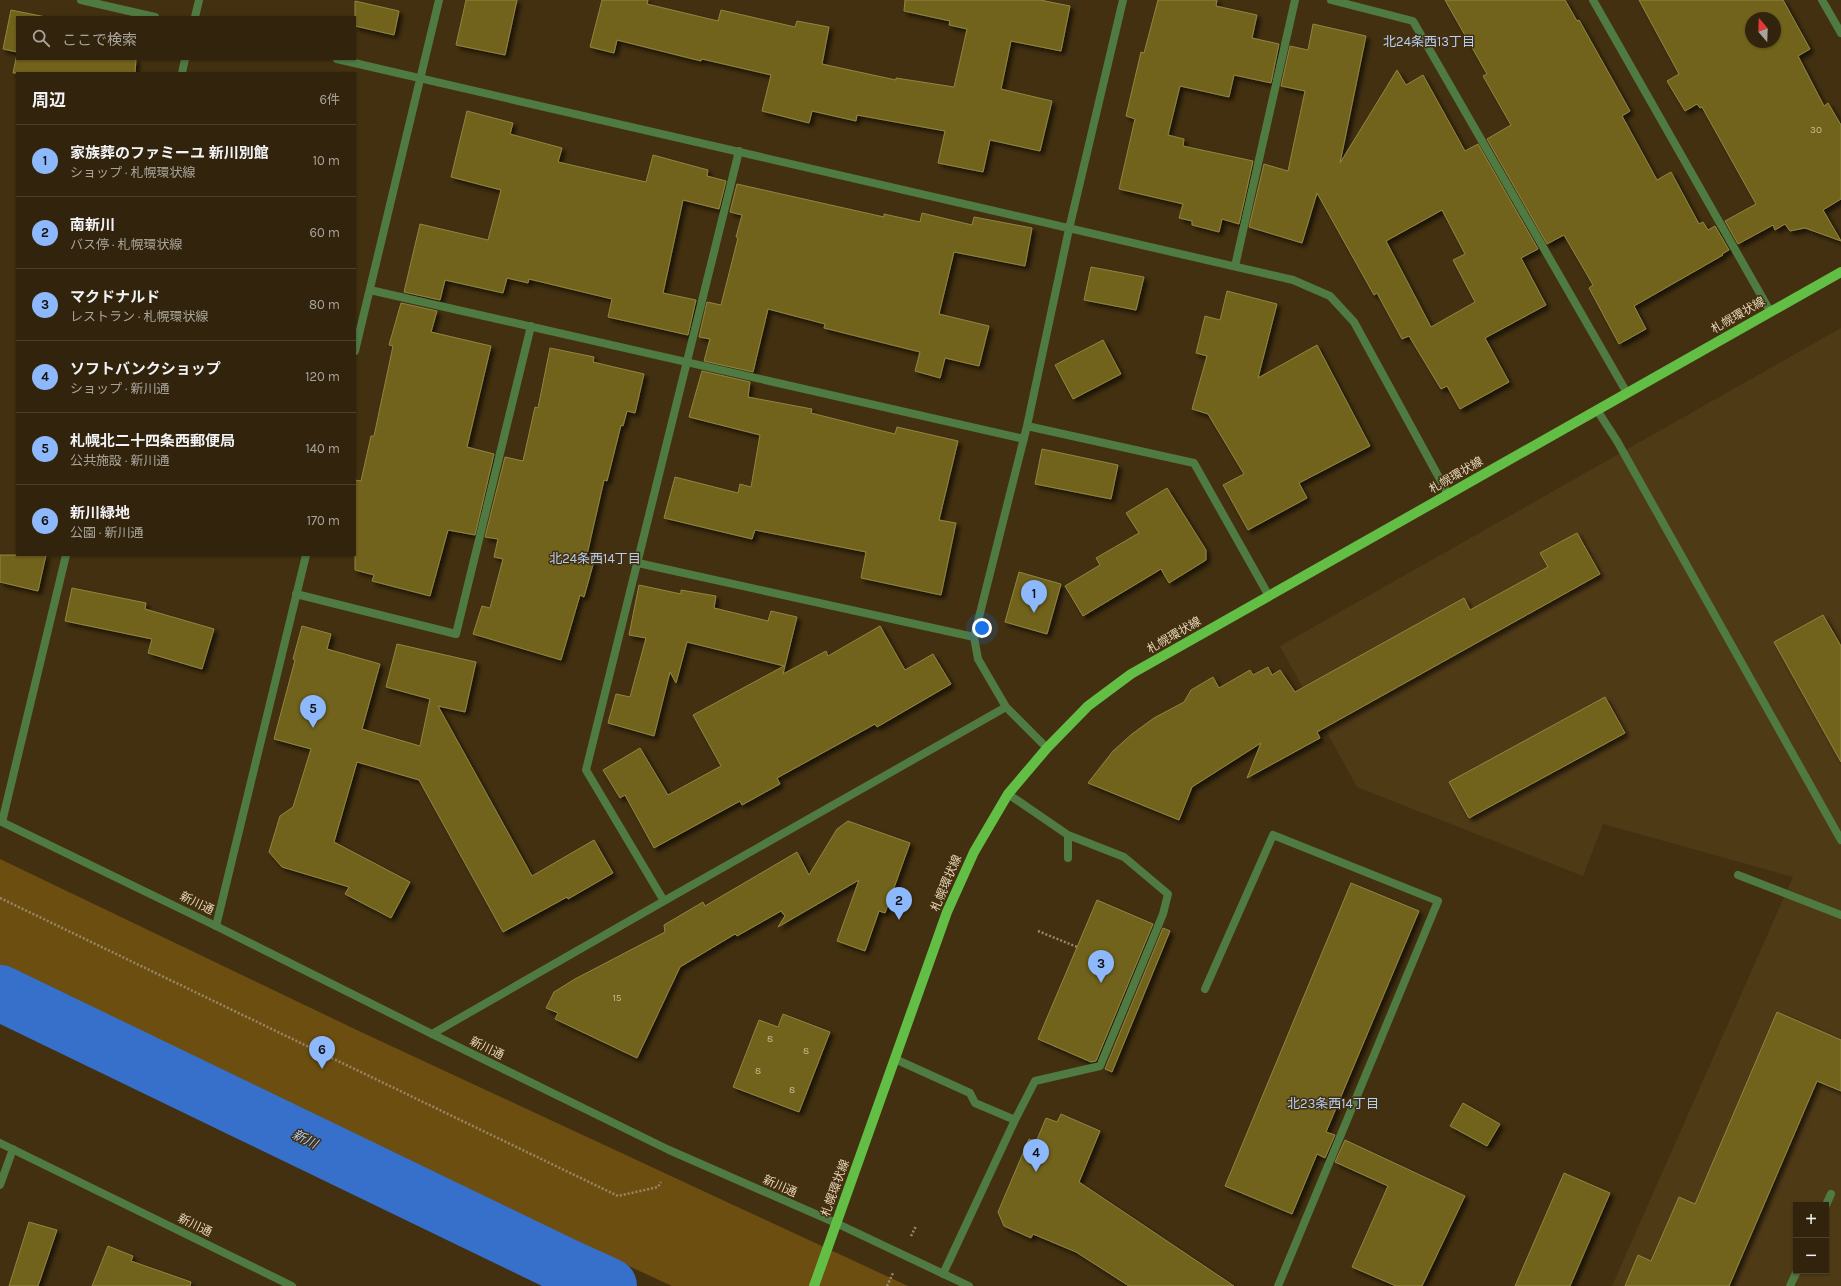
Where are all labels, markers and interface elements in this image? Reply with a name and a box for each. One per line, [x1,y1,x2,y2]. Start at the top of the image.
north arrow [1745,12,1781,48]
search box [16,16,356,60]
icon: search [30,27,52,49]
text: ここで検索 [62,31,137,49]
district label: 北24条西13丁目 [1383,34,1475,49]
text: 周辺 [32,90,66,110]
text: 6件 [320,92,340,107]
house number: 30 [1810,124,1822,136]
text: 家族葬のファミーユ 新川別館 [70,144,269,162]
text: 1 [43,153,47,168]
text: 10 m [313,153,340,168]
text: ショップ · 札幌環状線 [70,165,196,180]
text: 南新川 [70,216,115,234]
text: 2 [41,225,49,240]
text: 60 m [310,225,340,240]
text: バス停 · 札幌環状線 [70,237,183,252]
text: マクドナルド [70,288,160,306]
street label: 札幌環状線 [1709,294,1767,336]
text: 3 [41,297,49,312]
text: 80 m [309,297,340,312]
text: レストラン · 札幌環状線 [70,309,209,324]
text: ソフトバンクショップ [70,360,221,378]
text: 4 [41,369,49,384]
text: 120 m [305,369,340,384]
text: ショップ · 新川通 [70,381,170,396]
text: 札幌北二十四条西郵便局 [70,432,235,450]
text: 5 [41,441,49,456]
text: 140 m [305,441,340,456]
text: 公共施設 · 新川通 [70,453,170,468]
street label: 札幌環状線 [1427,454,1485,496]
text: 新川緑地 [70,504,130,522]
text: 6 [41,513,49,528]
text: 170 m [307,513,340,528]
text: 公園 · 新川通 [70,525,144,540]
district label: 北24条西14丁目 [549,551,641,566]
pin: 1 [1021,580,1047,613]
street label: 札幌環状線 [1145,614,1203,656]
your location [972,618,992,638]
pin: 5 [300,695,326,728]
street label: 札幌環状線 [928,853,964,913]
pin: 2 [886,887,912,920]
street label: 新川通 [178,889,216,917]
pin: 3 [1088,950,1114,983]
house number: 15 [613,992,622,1004]
house number: 8 [767,1033,773,1045]
street label: 新川通 [468,1034,506,1062]
pin: 6 [309,1036,335,1069]
house number: 8 [803,1045,809,1057]
house number: 8 [755,1065,761,1077]
house number: 8 [789,1084,795,1096]
district label: 北23条西14丁目 [1287,1096,1379,1111]
water label: 新川 [290,1127,322,1152]
pin: 4 [1023,1139,1049,1172]
street label: 札幌環状線 [818,1157,852,1219]
street label: 新川通 [761,1172,799,1200]
map controls [1793,1202,1829,1274]
button: + [1793,1202,1829,1238]
street label: 新川通 [176,1211,214,1239]
button: − [1793,1238,1829,1274]

